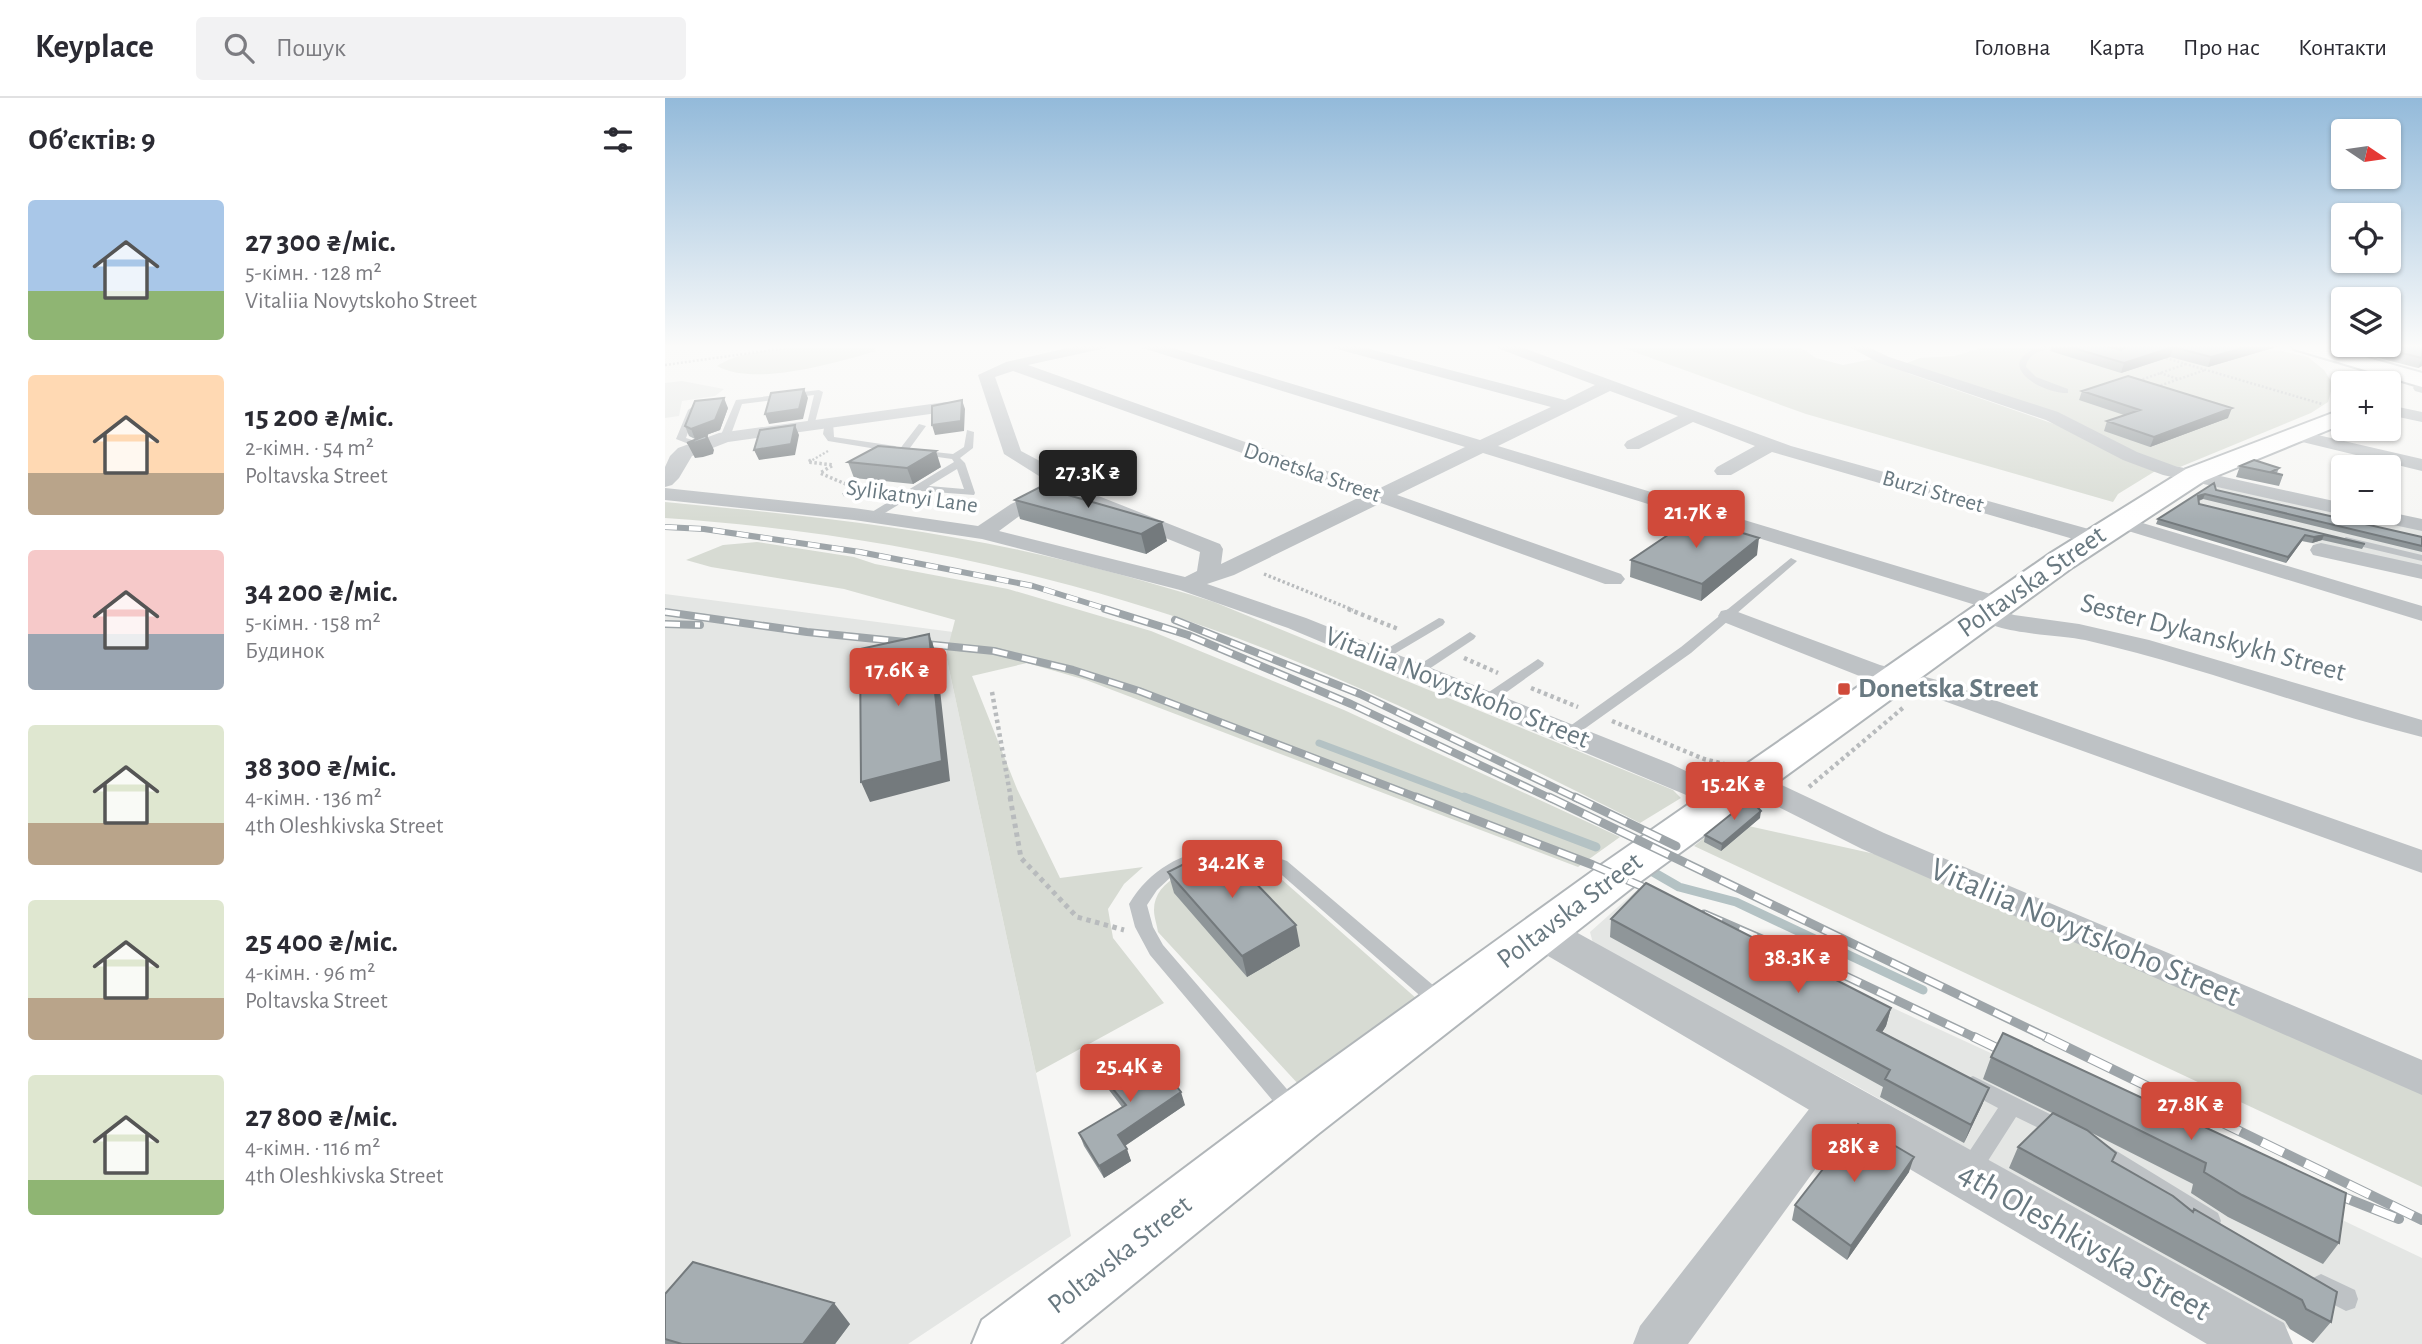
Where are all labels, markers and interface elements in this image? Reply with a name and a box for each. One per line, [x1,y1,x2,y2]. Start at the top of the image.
search box [196,17,686,80]
icon: search [220,29,258,67]
text: Keyplace [35,31,154,64]
text: Пошук [276,35,346,61]
text: Головна [1974,36,2050,60]
text: Карта [2088,36,2145,60]
text: Про нас [2183,36,2260,60]
text: Контакти [2298,36,2387,60]
north arrow [2331,119,2401,189]
map controls [2331,119,2401,525]
icon: filters [599,121,637,159]
text: Об’єктів: 9 [28,125,155,155]
button: locate [2331,203,2401,273]
text: 27 300 ₴/міс. [245,227,396,257]
icon: home [84,228,168,312]
text: 5-кімн. · 128 m² [245,262,381,285]
button: layers [2331,287,2401,357]
text: Vitaliia Novytskoho Street [245,290,477,313]
button: + [2331,371,2401,441]
text: 15 200 ₴/міс. [245,402,394,432]
icon: home [84,403,168,487]
text: 2-кімн. · 54 m² [245,437,374,460]
street label: Donetska Street [1241,439,1384,507]
pin: 27.3K ₴ [1023,450,1153,510]
button: − [2331,455,2401,525]
text: 27.3K ₴ [1055,461,1121,484]
text: Poltavska Street [245,465,387,488]
street label: Burzi Street [1880,467,1987,518]
street label: Sylikatnyi Lane [845,476,979,518]
pin: 21.7K ₴ [1631,490,1761,550]
text: 21.7K ₴ [1664,501,1728,524]
street label: Poltavska Street [1953,521,2111,643]
text: 34 200 ₴/міс. [245,577,398,607]
icon: home [84,578,168,662]
street label: Sester Dykanskykh Street [2077,589,2349,687]
text: 5-кімн. · 158 m² [245,612,381,635]
street label: Vitaliia Novytskoho Street [1321,622,1593,754]
text: Будинок [245,640,325,663]
pin: 17.6K ₴ [833,648,963,708]
text: 17.6K ₴ [866,659,930,682]
place label: Donetska Street [1858,675,2039,703]
marker: Donetska Street [1836,681,1852,697]
text: 38 300 ₴/міс. [245,752,397,782]
icon: home [84,753,168,837]
pin: 15.2K ₴ [1669,762,1799,822]
text: 15.2K ₴ [1702,773,1766,796]
text: 4-кімн. · 136 m² [245,787,382,810]
text: 4th Oleshkivska Street [245,815,443,838]
pin: 34.2K ₴ [1167,840,1297,900]
street label: Poltavska Street [1492,848,1648,974]
text: 34.2K ₴ [1198,851,1266,874]
street label: Vitaliia Novytskoho Street [1925,853,2245,1013]
text: 25 400 ₴/міс. [245,927,398,957]
icon: home [84,928,168,1012]
pin: 38.3K ₴ [1733,936,1863,995]
text: 38.3K ₴ [1765,946,1831,969]
text: 4-кімн. · 96 m² [245,962,375,985]
text: Poltavska Street [245,990,387,1013]
pin: 25.4K ₴ [1065,1044,1195,1104]
text: 25.4K ₴ [1096,1055,1164,1078]
pin: 27.8K ₴ [2126,1082,2256,1142]
text: 27.8K ₴ [2157,1093,2225,1116]
text: 27 800 ₴/міс. [245,1102,398,1132]
icon: home [84,1103,168,1187]
pin: 28K ₴ [1805,1124,1903,1184]
text: 28K ₴ [1828,1135,1880,1158]
text: 4-кімн. · 116 m² [245,1137,380,1160]
street label: 4th Oleshkivska Street [1953,1157,2216,1328]
text: 4th Oleshkivska Street [245,1165,443,1188]
street label: Poltavska Street [1043,1191,1197,1319]

